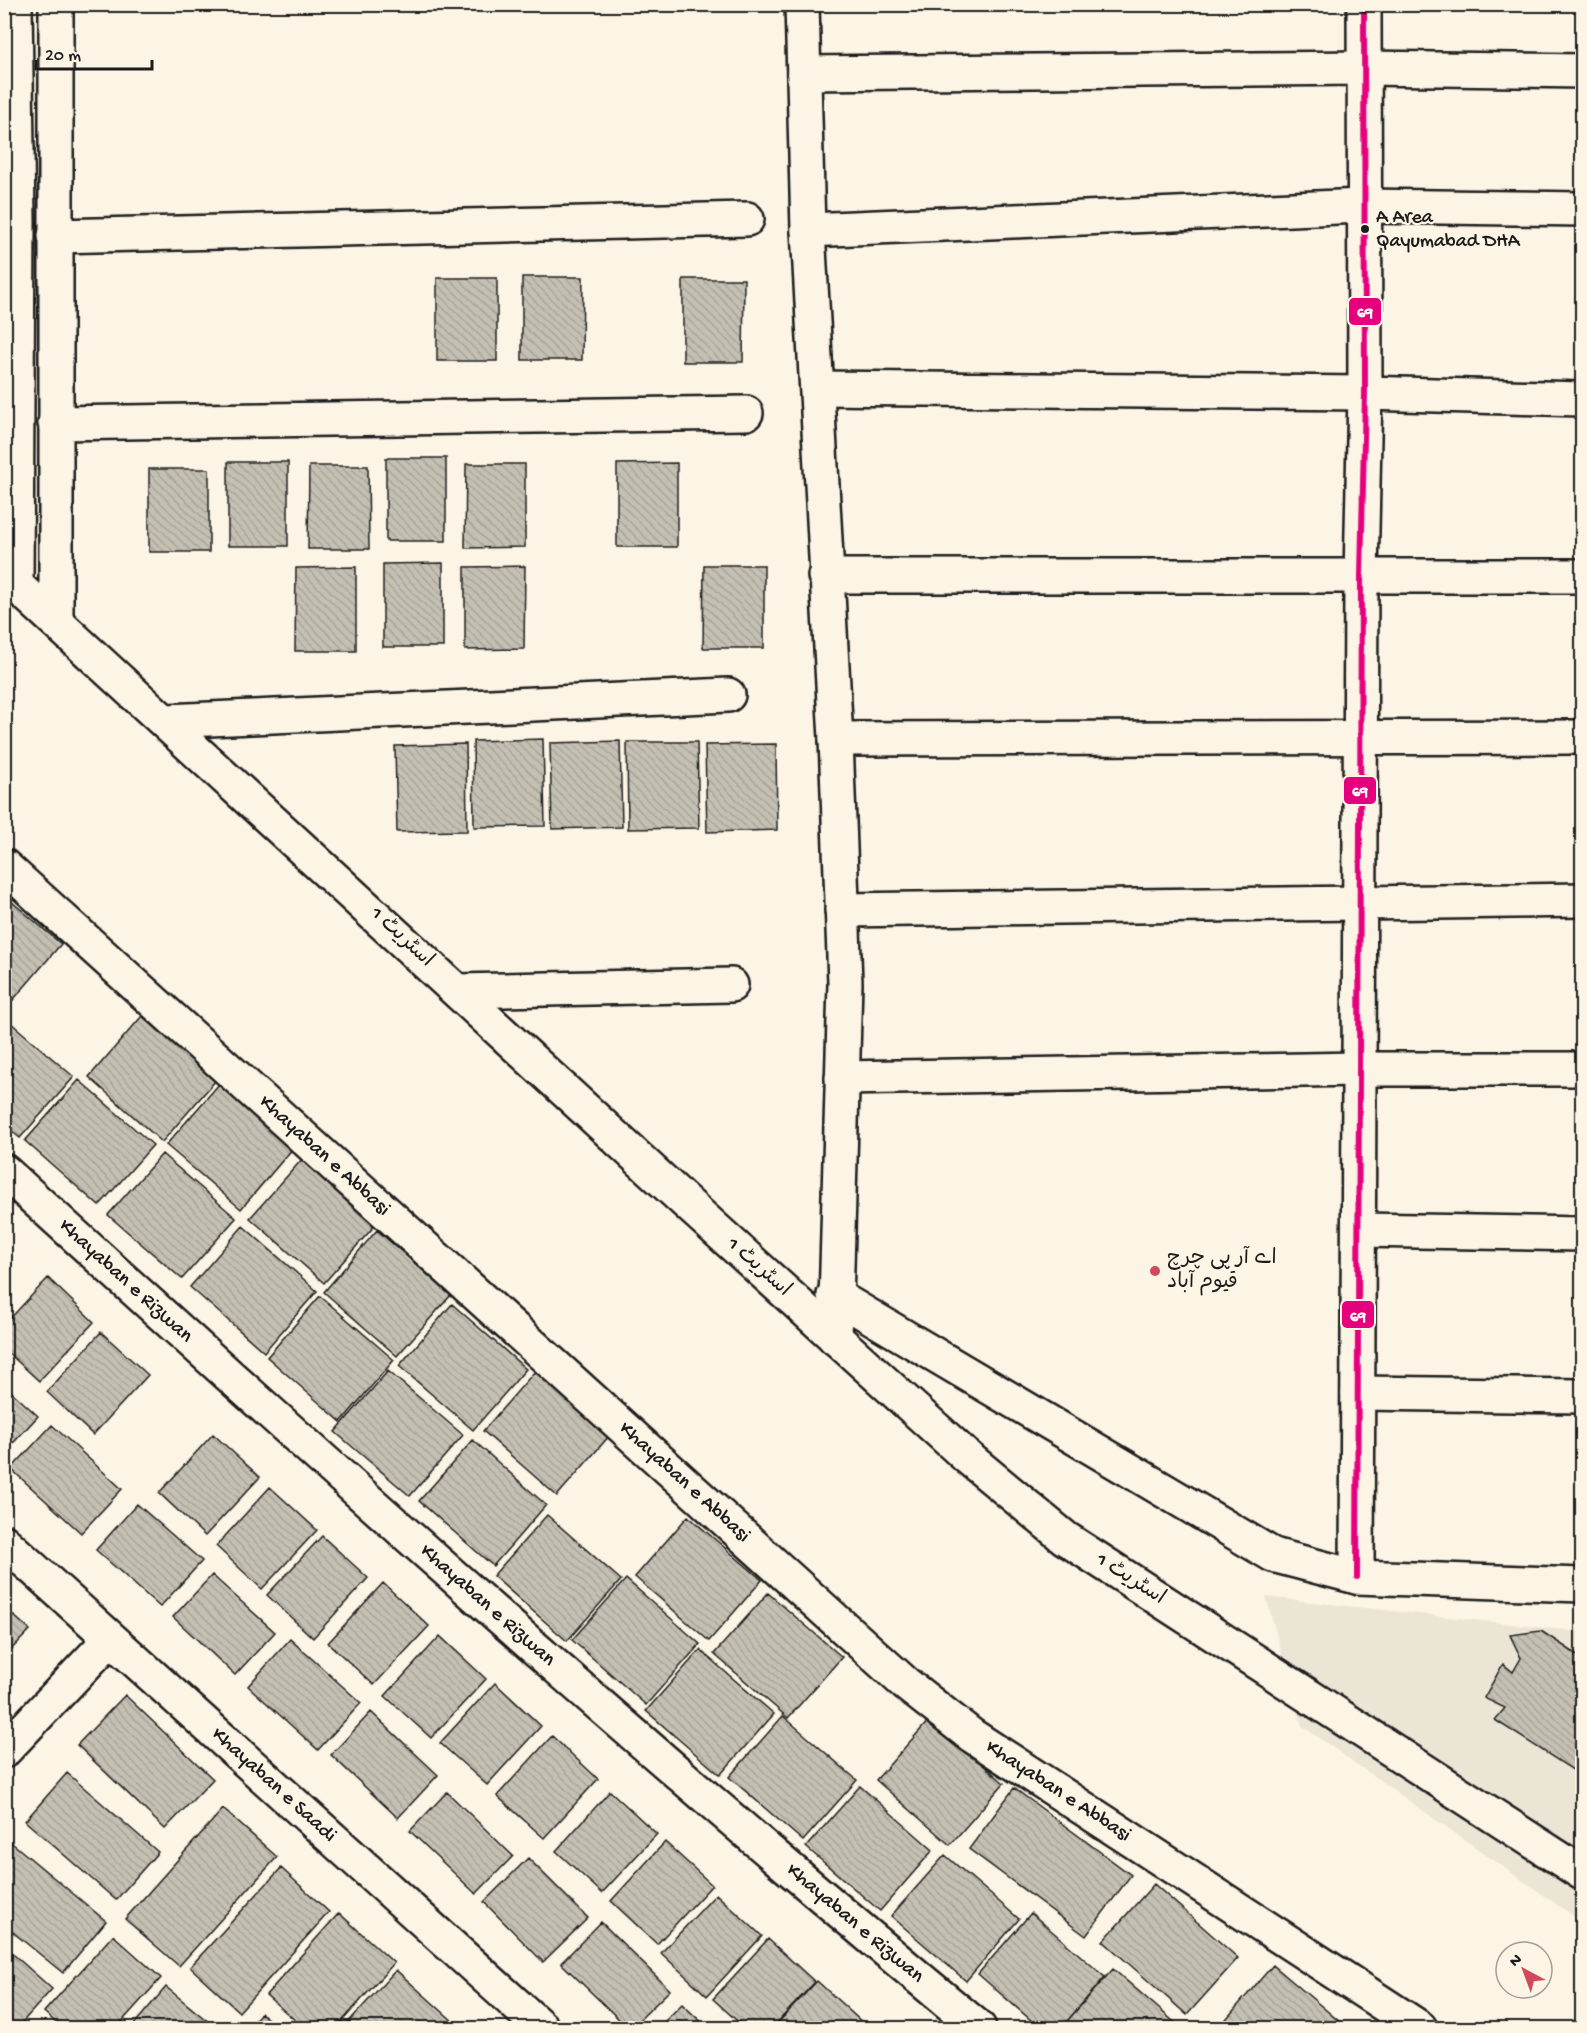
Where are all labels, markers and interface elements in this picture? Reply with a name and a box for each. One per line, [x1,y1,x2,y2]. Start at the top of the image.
scale bar [36,33,152,71]
text: 20 m [45,46,81,67]
place label: A Area Qayumabad DHA [1376,207,1521,254]
marker: A Area Qayumabad DHA [1359,223,1371,235]
line badge: 69 [1348,297,1382,326]
text: 69 [1357,305,1373,324]
line badge: 69 [1343,776,1377,805]
text: 69 [1352,784,1368,803]
street label: اسٹریٹ 1 [363,902,438,974]
street label: Khayaban e Abbasi [253,1090,395,1222]
street label: Khayaban e Rizwan [53,1214,198,1349]
street label: اسٹریٹ 1 [720,1232,795,1303]
place label: اے آر پی چرچ قیوم آباد [1167,1245,1277,1296]
marker: اے آر پی چرچ قیوم آباد [1148,1264,1162,1278]
line badge: 69 [1341,1300,1375,1329]
text: 69 [1350,1309,1366,1328]
street label: Khayaban e Abbasi [613,1417,755,1549]
street label: Khayaban e Rizwan [414,1539,560,1672]
street label: اسٹریٹ 1 [1090,1548,1169,1612]
street label: Khayaban e Saadi [206,1722,341,1848]
street label: Khayaban e Abbasi [980,1735,1135,1848]
street label: Khayaban e Rizwan [781,1858,929,1989]
north arrow [1494,1940,1554,2000]
text: N [1506,1950,1527,1972]

